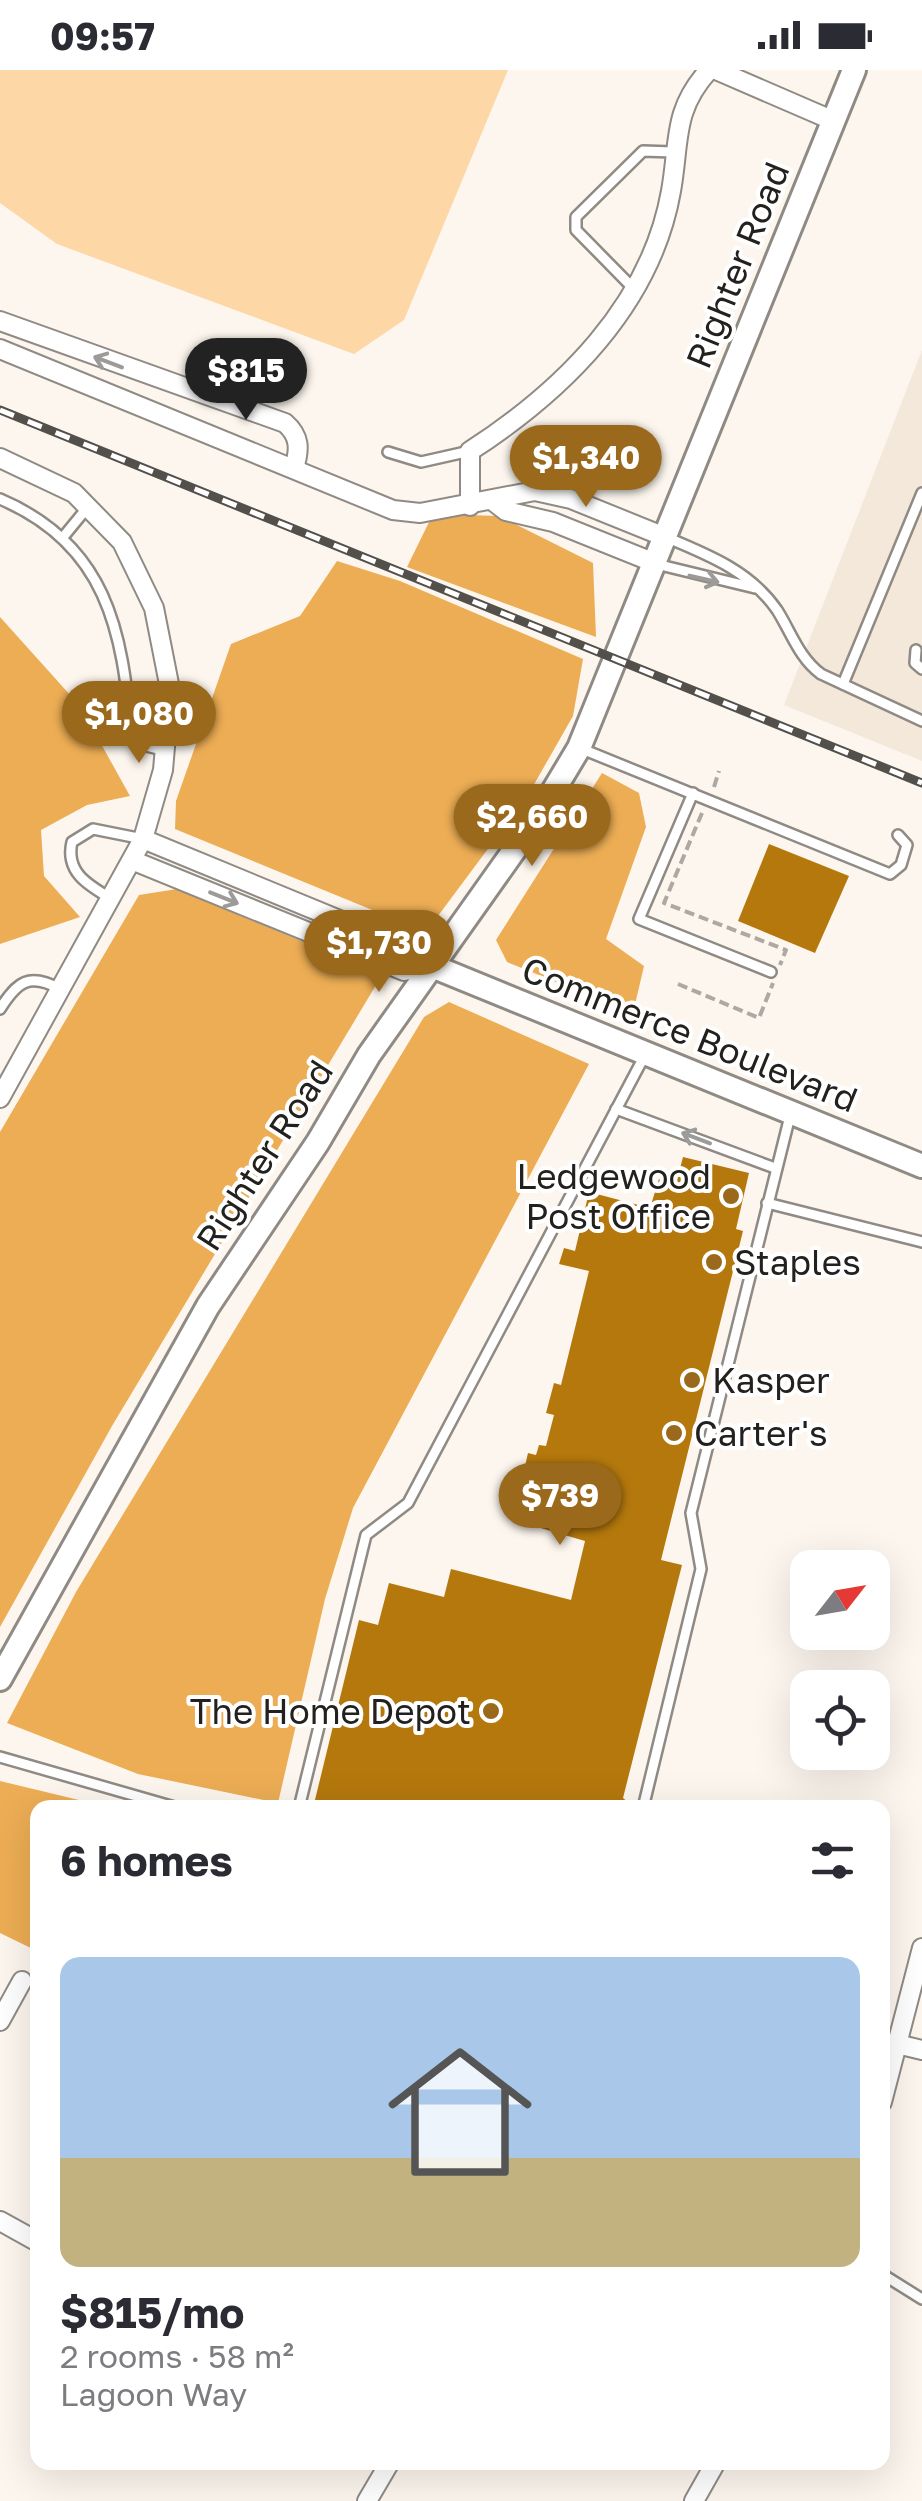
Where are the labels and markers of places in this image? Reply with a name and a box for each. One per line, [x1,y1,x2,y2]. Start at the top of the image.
pin: $815 [187,338,305,423]
pin: $1,340 [505,425,667,510]
pin: $1,080 [58,681,220,766]
pin: $2,660 [451,784,613,869]
pin: $1,730 [298,910,460,995]
place label: Ledgewood Post Office [517,1155,711,1237]
marker: Ledgewood Post Office [720,1185,742,1207]
place label: Staples [734,1241,861,1283]
marker: Staples [703,1251,725,1273]
place label: Kasper [712,1359,830,1401]
marker: Kasper [681,1369,703,1391]
place label: Carter's [694,1412,828,1454]
marker: Carter's [663,1422,685,1444]
pin: $739 [501,1463,619,1548]
place label: The Home Depot [190,1690,471,1732]
marker: The Home Depot [480,1700,502,1722]

